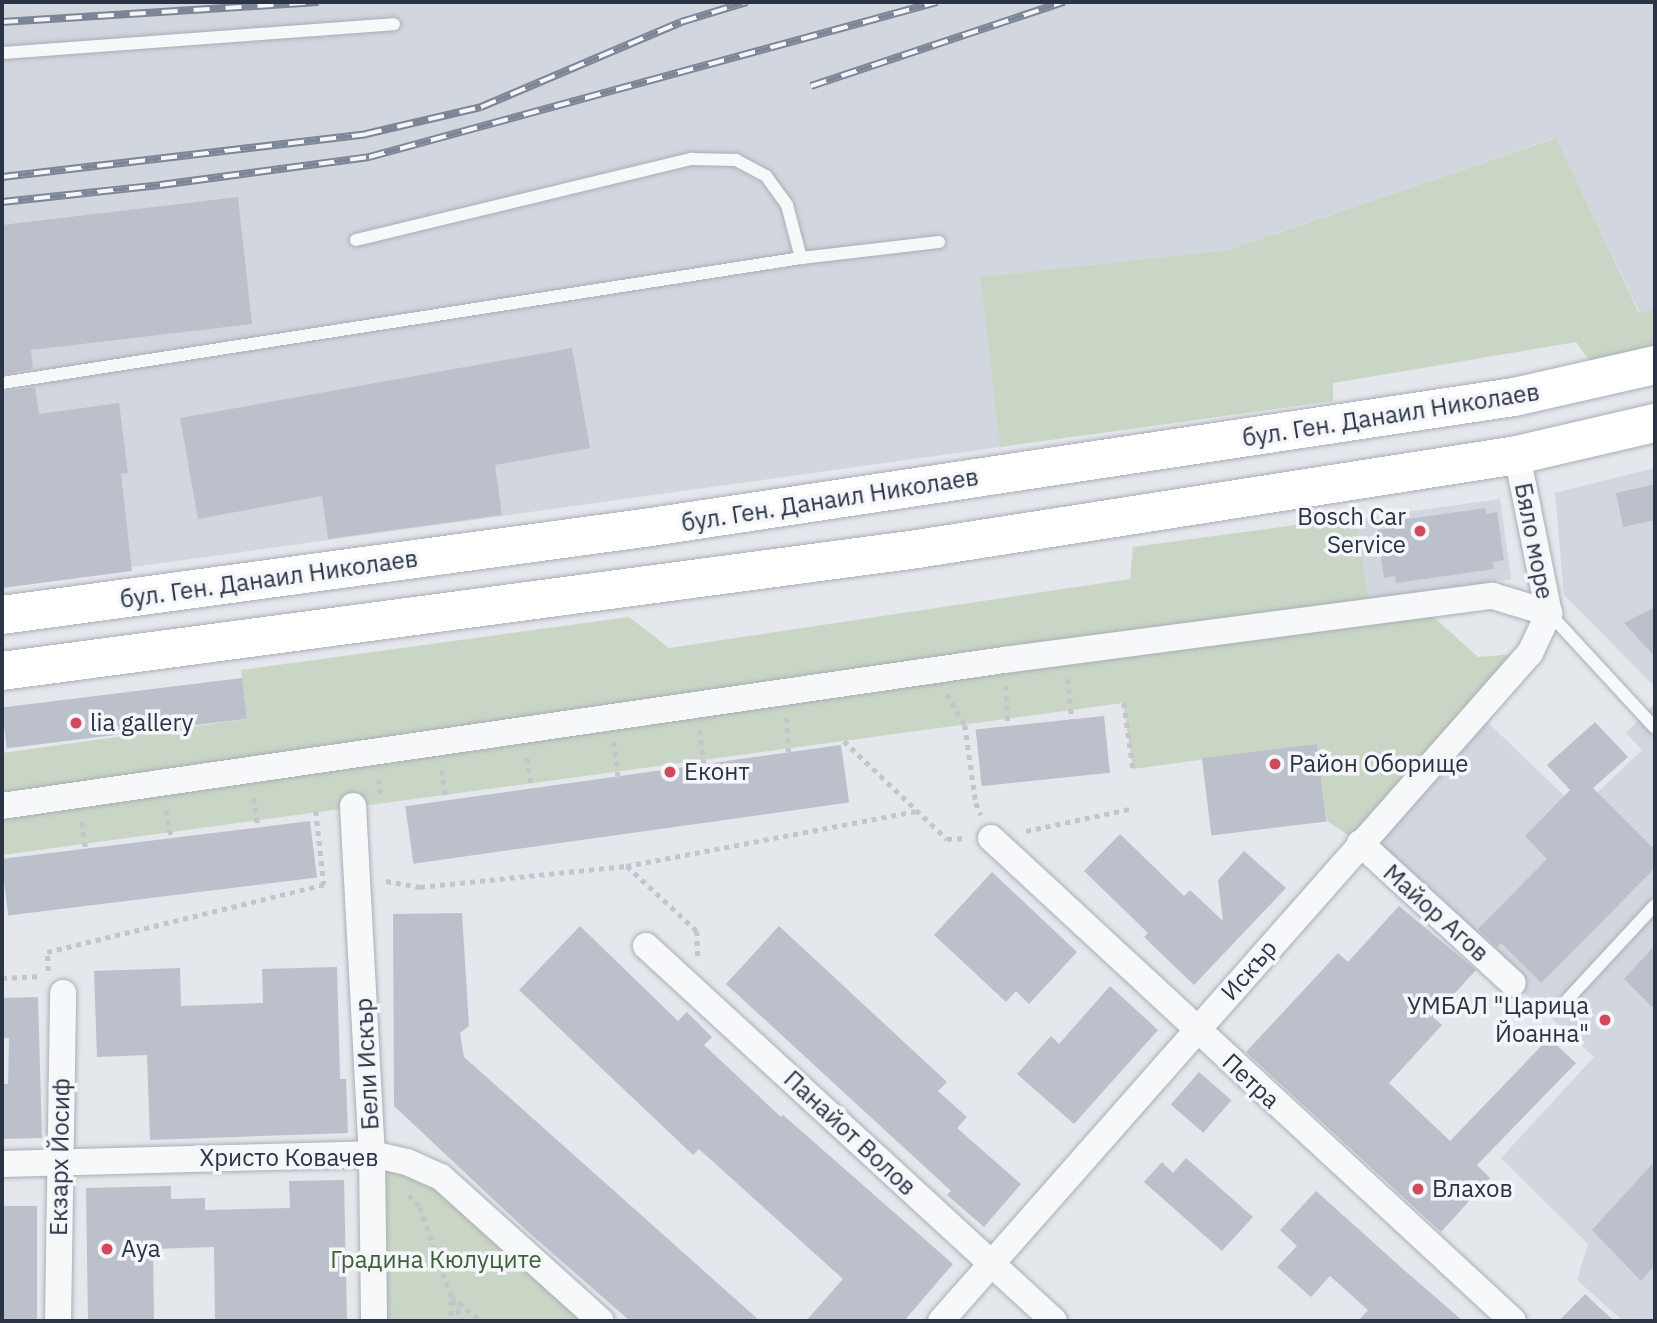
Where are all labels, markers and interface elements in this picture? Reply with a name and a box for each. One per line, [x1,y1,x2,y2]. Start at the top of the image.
street label: бул. Ген. Данаил Николаев [1240,377,1542,453]
street label: бул. Ген. Данаил Николаев [679,462,981,538]
street label: Бяло море [1509,480,1559,602]
place label: Bosch Car Service [1297,503,1406,559]
marker: Bosch Car Service [1412,523,1428,539]
street label: бул. Ген. Данаил Николаев [118,544,420,614]
place label: lia gallery [90,709,194,737]
marker: lia gallery [68,715,84,731]
place label: Район Оборище [1289,750,1468,778]
marker: Район Оборище [1267,756,1283,772]
place label: Еконт [684,758,750,786]
marker: Еконт [662,764,678,780]
street label: Майор Агов [1377,858,1495,968]
street label: Искър [1215,934,1283,1006]
place label: УМБАЛ "Царица Йоанна" [1407,992,1589,1048]
street label: Бели Искър [349,997,385,1131]
marker: УМБАЛ "Царица Йоанна" [1595,1010,1615,1030]
street label: Петра [1216,1047,1286,1115]
street label: Панайот Волов [778,1064,922,1202]
street label: Екзарх Йосиф [44,1078,76,1236]
street label: Христо Ковачев [199,1144,379,1172]
place label: Влахов [1432,1175,1513,1203]
marker: Влахов [1410,1181,1426,1197]
place label: Aya [121,1235,160,1263]
marker: Aya [99,1241,115,1257]
park label: Градина Кюлуците [330,1246,542,1274]

